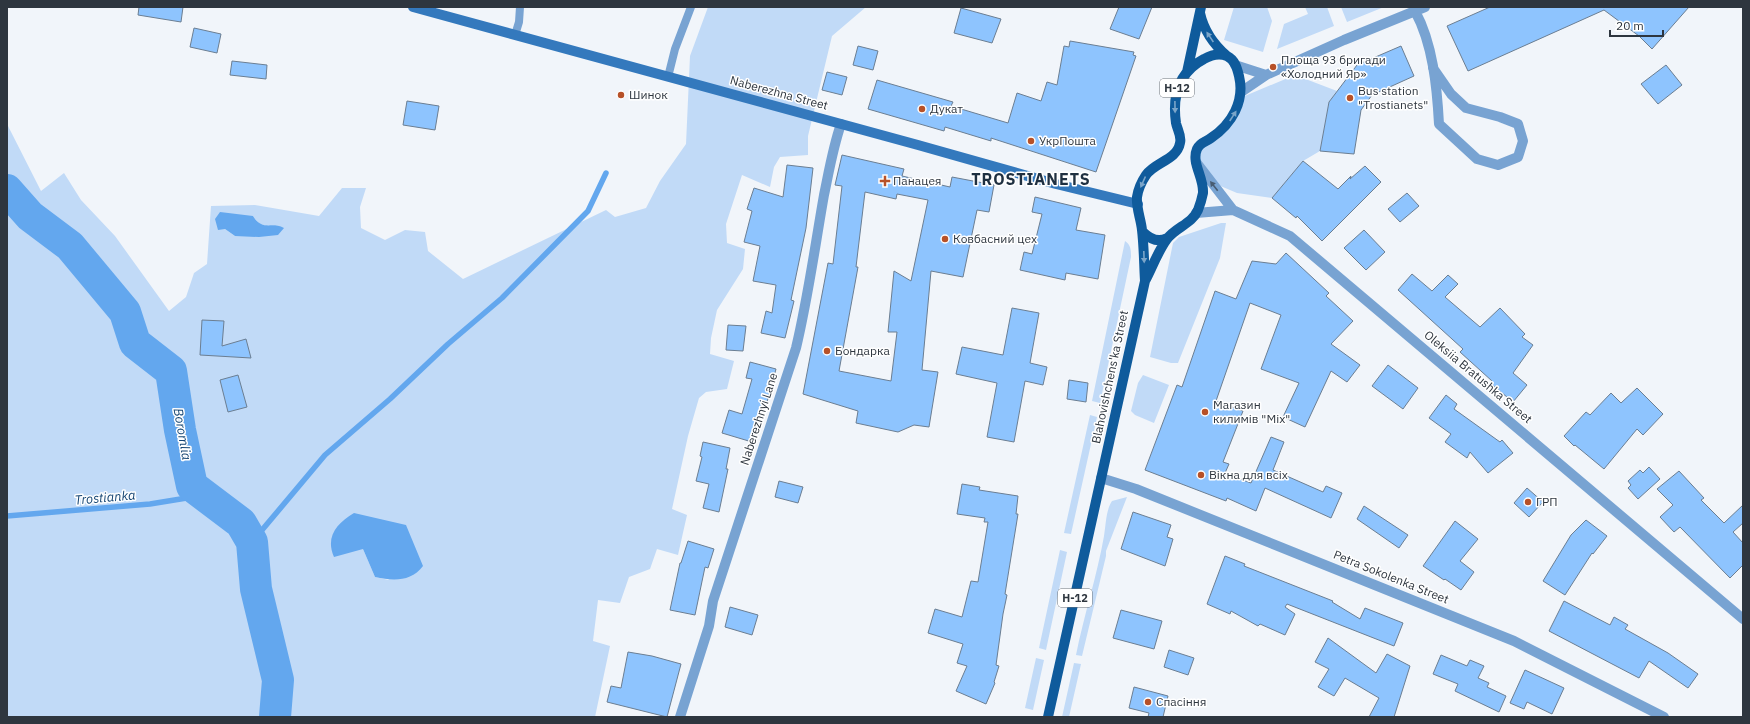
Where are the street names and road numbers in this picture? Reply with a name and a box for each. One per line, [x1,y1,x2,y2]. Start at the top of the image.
street label: Naberezhna Street [729,72,830,113]
road number: Н-12 [1160,79,1194,97]
street label: Blahovishchens'ka Street [1088,309,1131,445]
street label: Oleksiia Bratushka Street [1421,327,1535,426]
street label: Naberezhnyi Lane [737,370,781,467]
street label: Petra Sokolenka Street [1331,547,1451,607]
road number: Н-12 [1058,589,1092,607]

